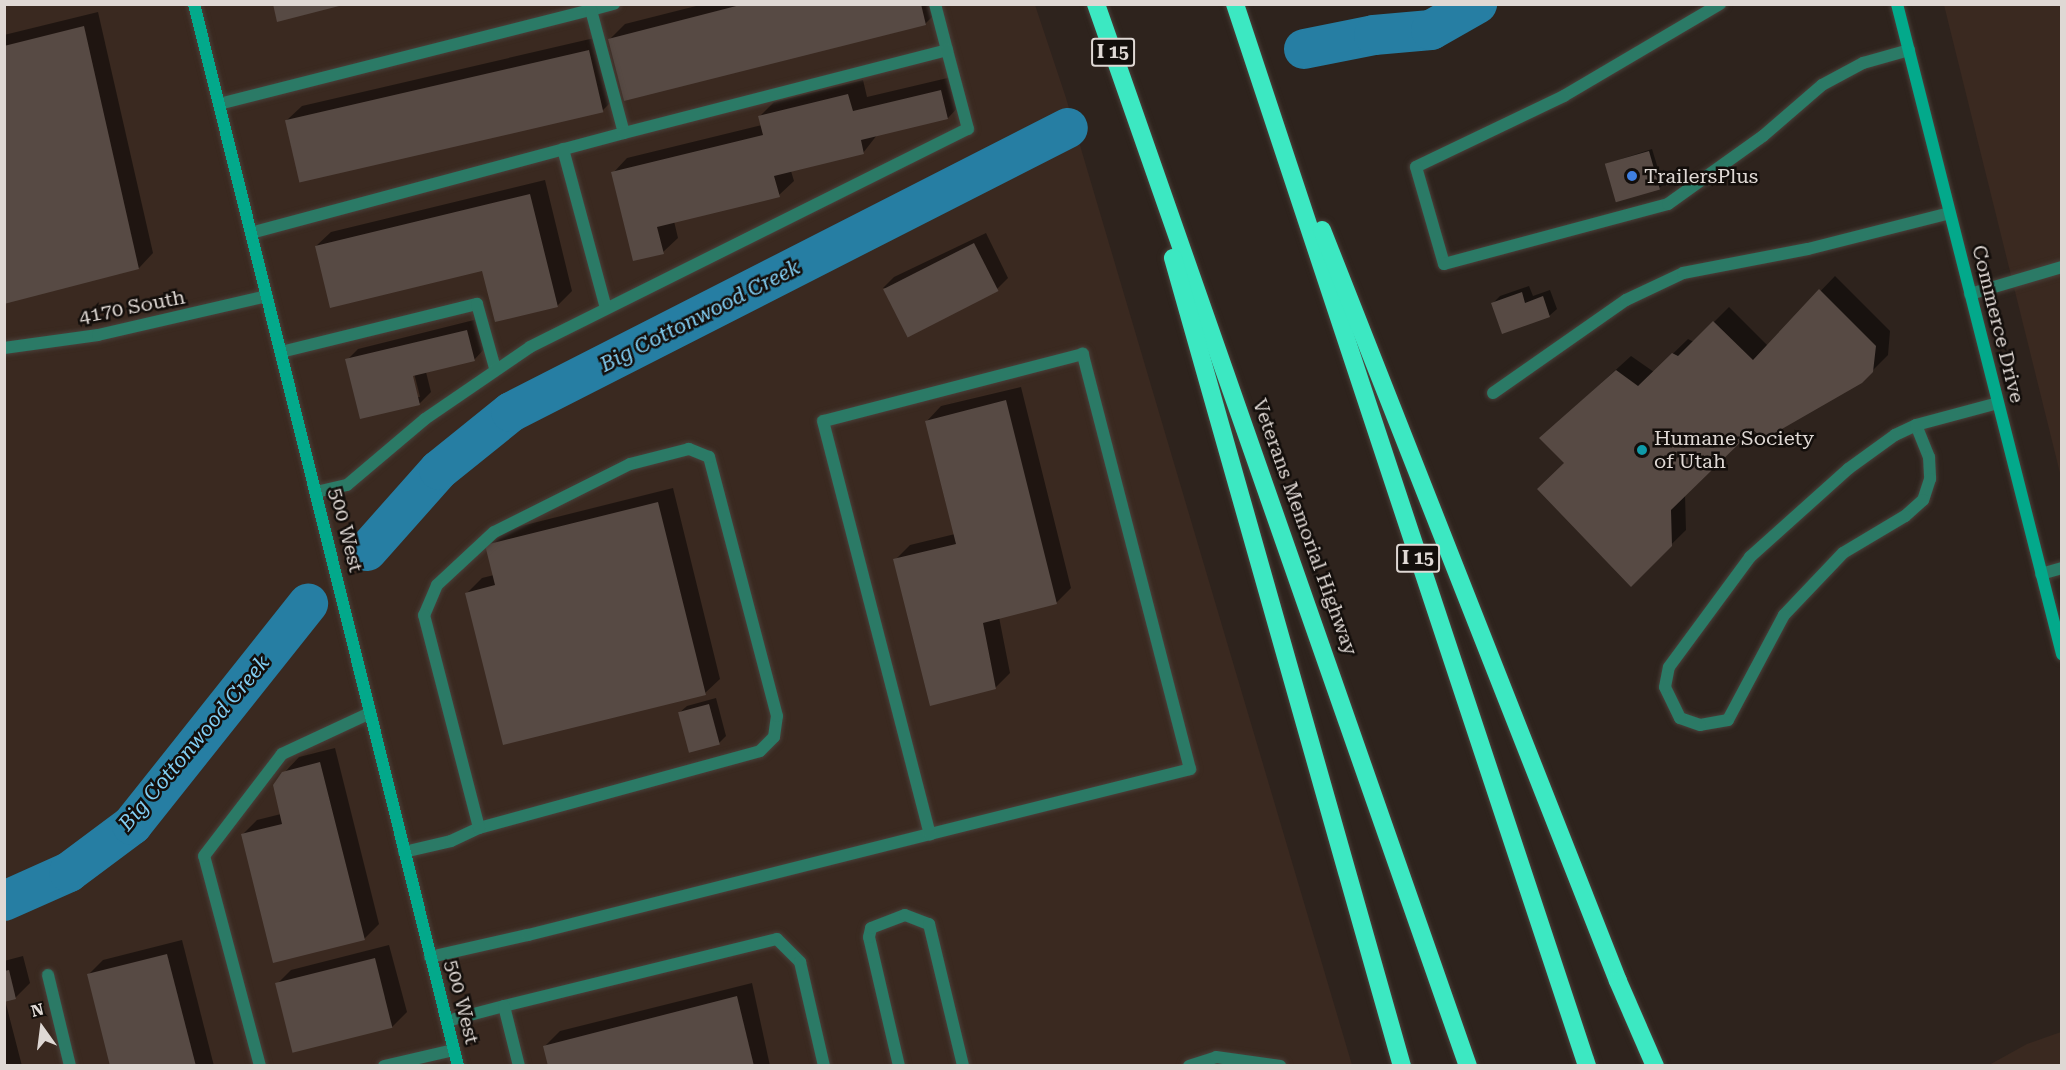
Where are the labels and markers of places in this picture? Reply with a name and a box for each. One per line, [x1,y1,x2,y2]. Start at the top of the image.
place label: TrailersPlus [1644,164,1758,188]
marker: TrailersPlus [1625,169,1639,183]
place label: Humane Society of Utah [1654,426,1814,473]
marker: Humane Society of Utah [1635,443,1649,457]

